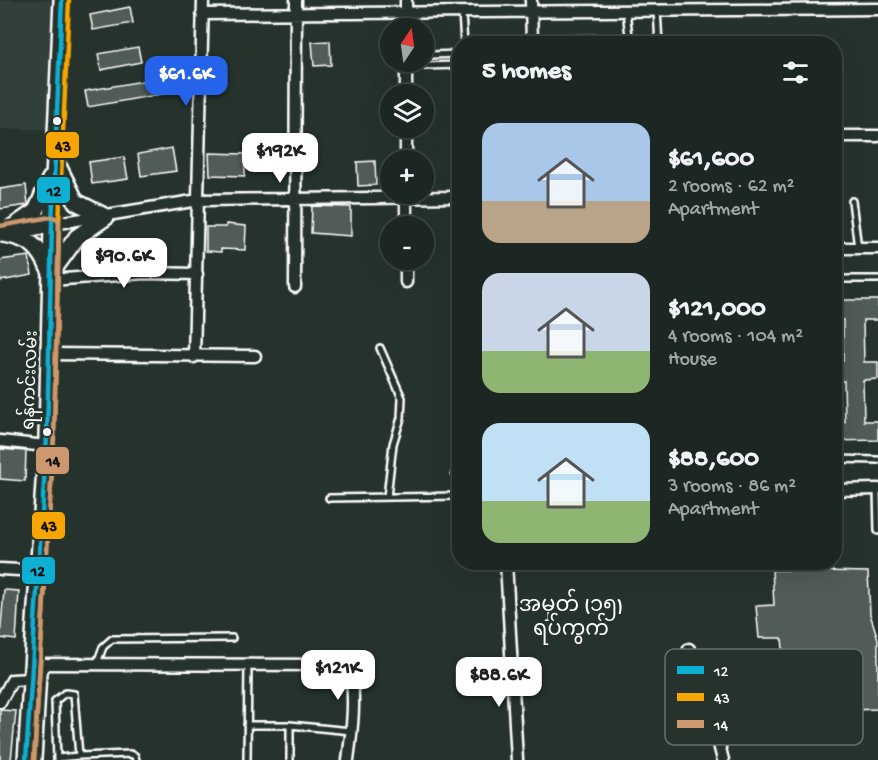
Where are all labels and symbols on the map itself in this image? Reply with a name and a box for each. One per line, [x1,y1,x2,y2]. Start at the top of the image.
north arrow [380,18,434,72]
pin: $61.6K [137,56,235,107]
unlabelled marker [51,115,63,127]
line badge: 43 [45,131,80,159]
pin: $192K [238,133,322,184]
text: 43 [54,139,71,158]
line badge: 12 [36,176,71,204]
text: 12 [46,184,61,203]
pin: $90.6K [75,238,173,289]
street label: ရန်ကင်းလမ်း [14,330,46,430]
unlabelled marker [41,426,53,438]
line badge: 14 [35,446,70,475]
text: 14 [45,454,60,473]
line badge: 43 [31,511,66,540]
text: 43 [40,519,57,538]
line badge: 12 [21,556,56,585]
text: 12 [30,564,45,583]
district label: အမှတ် (၁၅) ရပ်ကွက် [519,588,623,645]
legend [665,649,863,745]
pin: $121K [296,650,380,701]
pin: $88.6K [450,657,548,708]
text: 12 [713,664,728,683]
text: 43 [714,691,730,710]
text: 14 [713,718,728,737]

